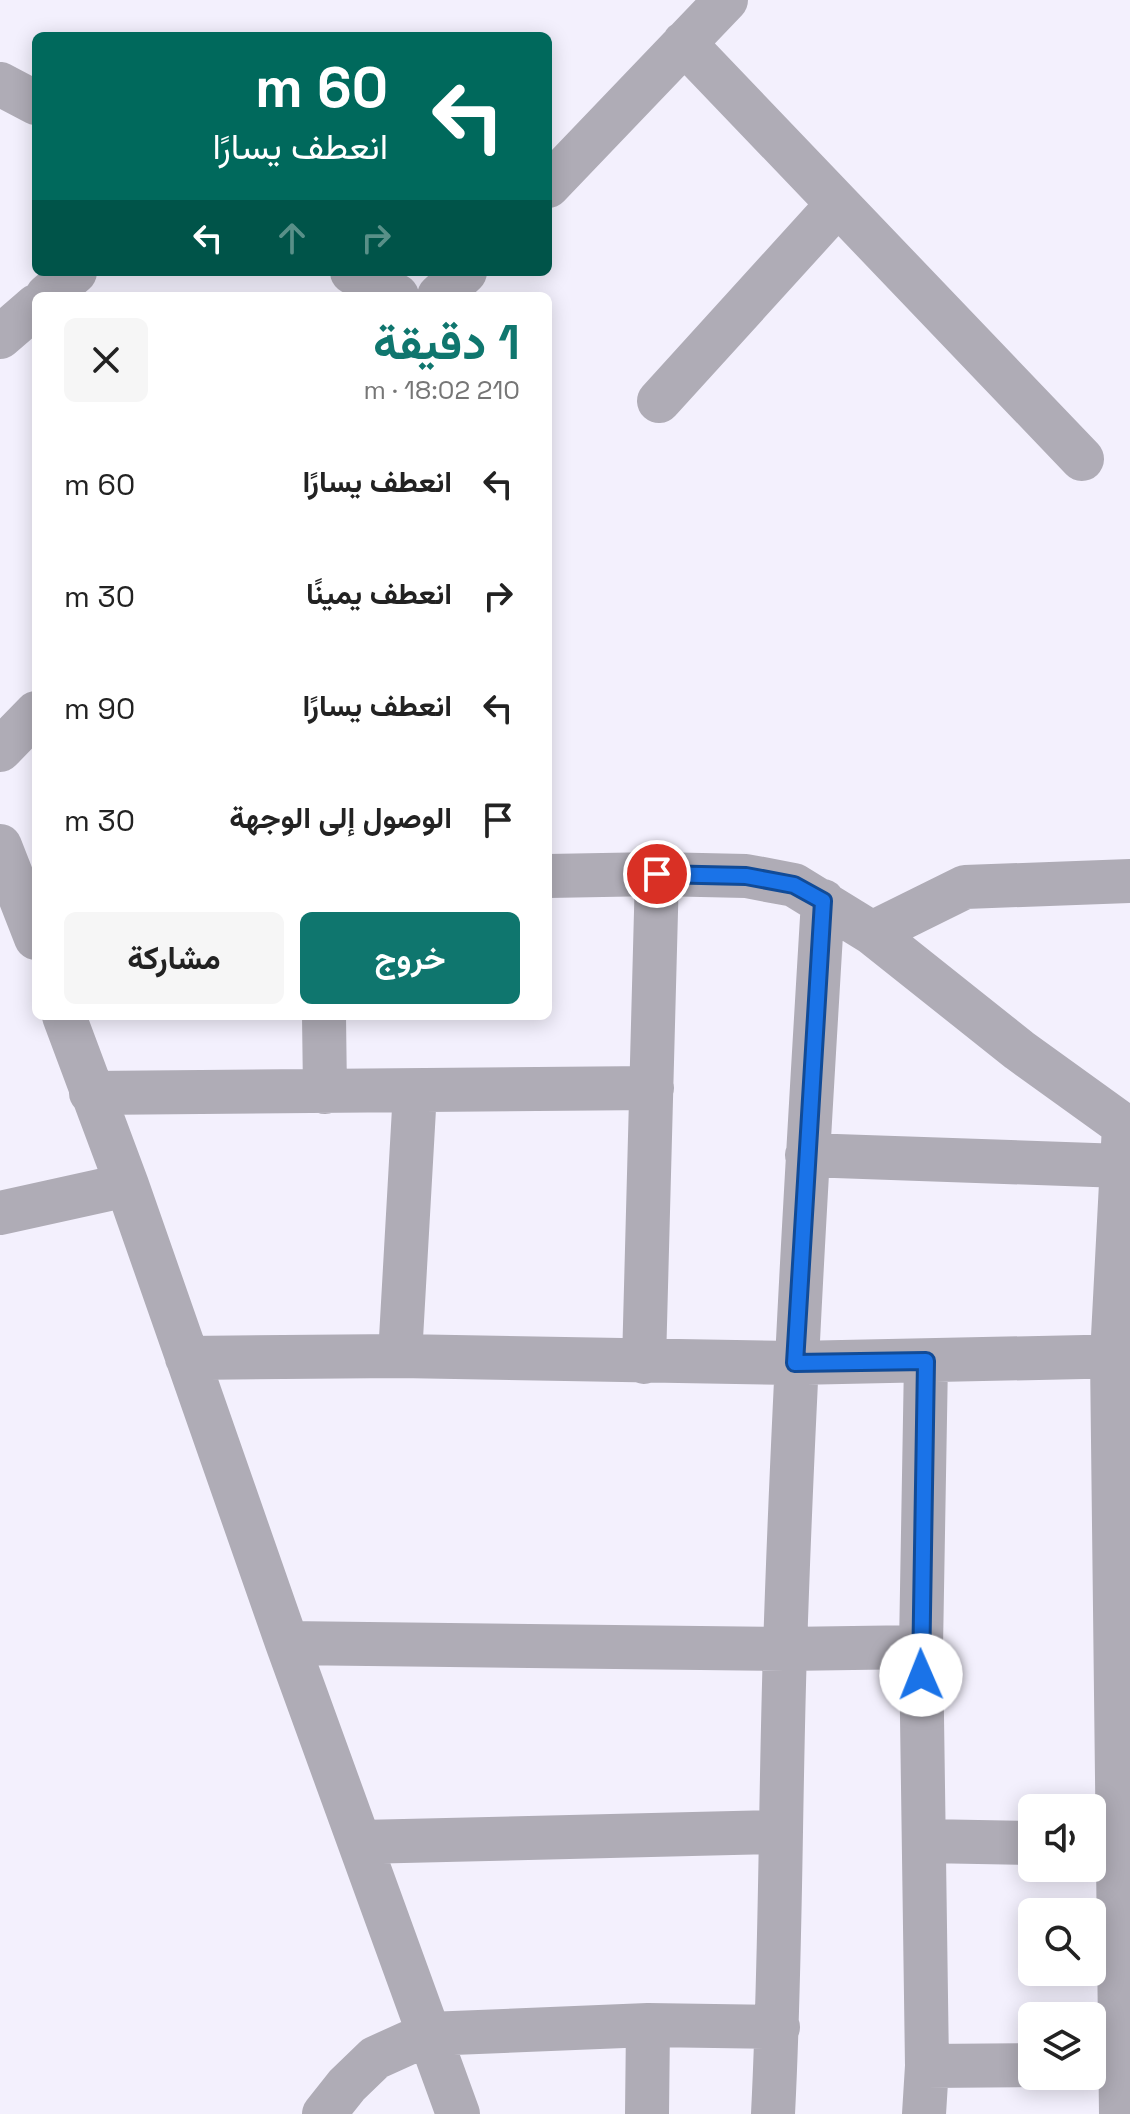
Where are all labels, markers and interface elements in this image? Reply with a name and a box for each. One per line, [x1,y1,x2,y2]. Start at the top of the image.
text: 60 m [255,52,388,123]
icon: left [416,64,520,168]
text: انعطف يسارًا [213,124,388,170]
icon: left [186,216,230,260]
icon: ahead [270,216,314,260]
icon: right [354,216,398,260]
text: 1 دقيقة [373,312,520,373]
button: close [64,318,148,402]
text: 210 m · 18:02 [364,373,520,407]
text: انعطف يسارًا [302,462,452,501]
icon: left [476,462,520,506]
text: 60 m [64,465,135,504]
text: انعطف يمينًا [306,574,452,613]
icon: right [476,574,520,618]
text: 30 m [64,577,135,616]
text: انعطف يسارًا [302,686,452,725]
icon: left [476,686,520,730]
text: 90 m [64,689,135,728]
text: الوصول إلى الوجهة [229,798,452,837]
icon: arrive [476,798,520,842]
text: 30 m [64,801,135,840]
pin [623,840,691,908]
icon: arrive [635,852,679,896]
button: مشاركة [64,912,284,1004]
button: خروج [300,912,520,1004]
position arrow [879,1633,963,1717]
map controls [1018,1794,1106,2090]
button: sound [1018,1794,1106,1882]
button: search [1018,1898,1106,1986]
button: layers [1018,2002,1106,2090]

